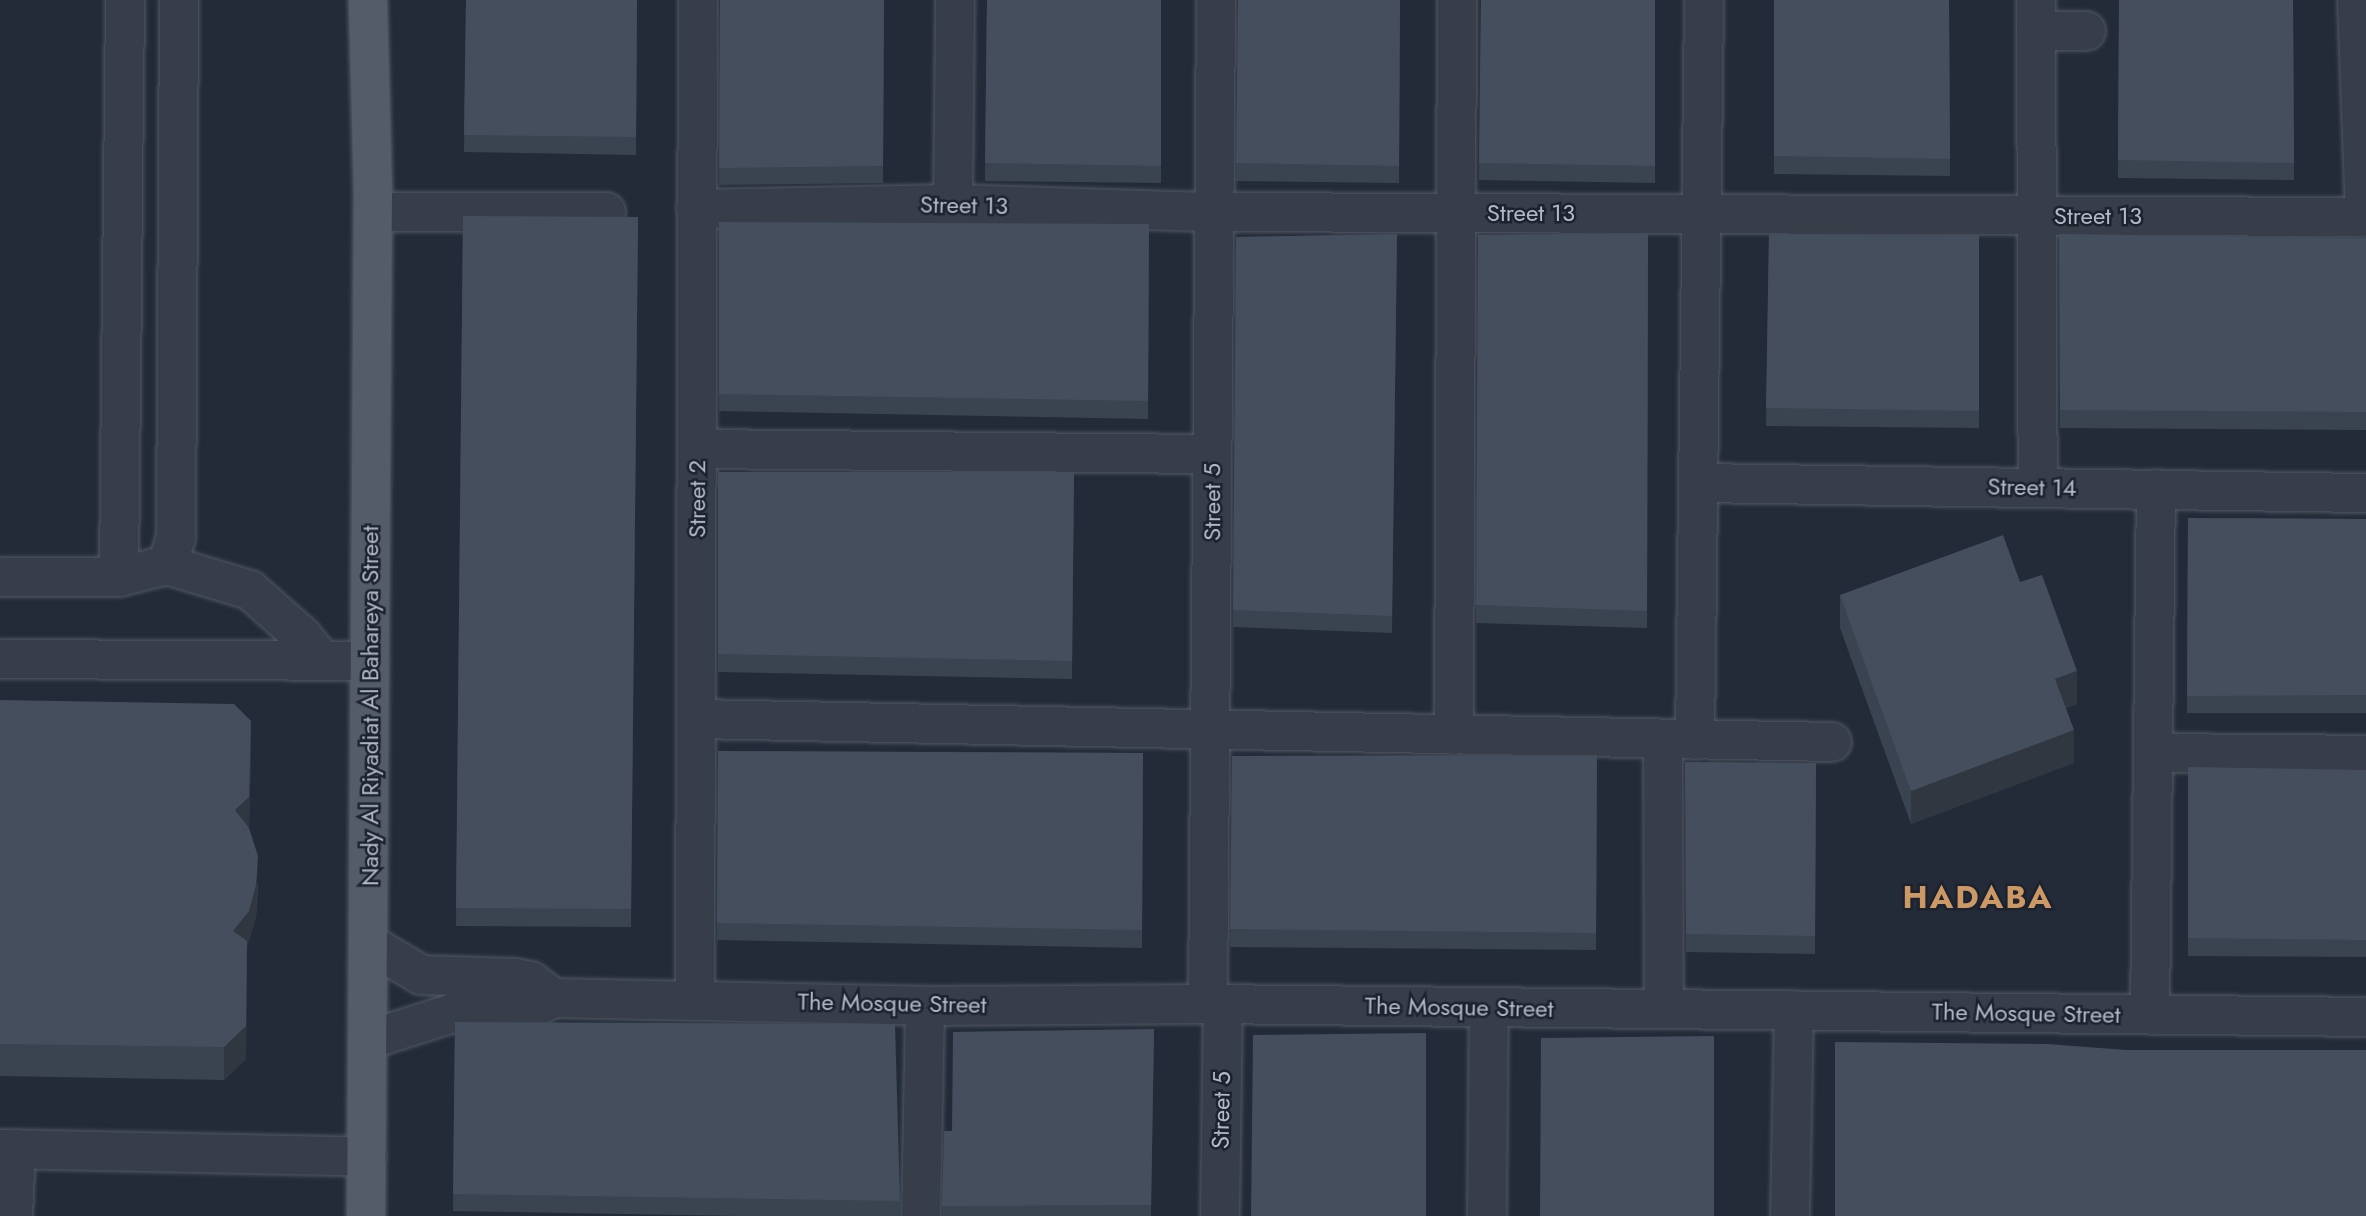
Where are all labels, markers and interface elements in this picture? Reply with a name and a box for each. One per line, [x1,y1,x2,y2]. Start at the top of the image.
street label: Street 13 [920,190,1008,220]
street label: Street 13 [1487,199,1575,227]
street label: Street 13 [2054,202,2142,230]
street label: Street 2 [683,460,711,538]
street label: Street 5 [1198,463,1226,541]
street label: Street 14 [1987,472,2077,502]
street label: Nady Al Riyadiat Al Bahareya Street [356,526,384,886]
district label: HADABA [1903,878,2053,916]
street label: The Mosque Street [797,987,987,1019]
street label: The Mosque Street [1364,991,1554,1023]
street label: The Mosque Street [1931,997,2121,1029]
street label: Street 5 [1206,1071,1236,1149]

